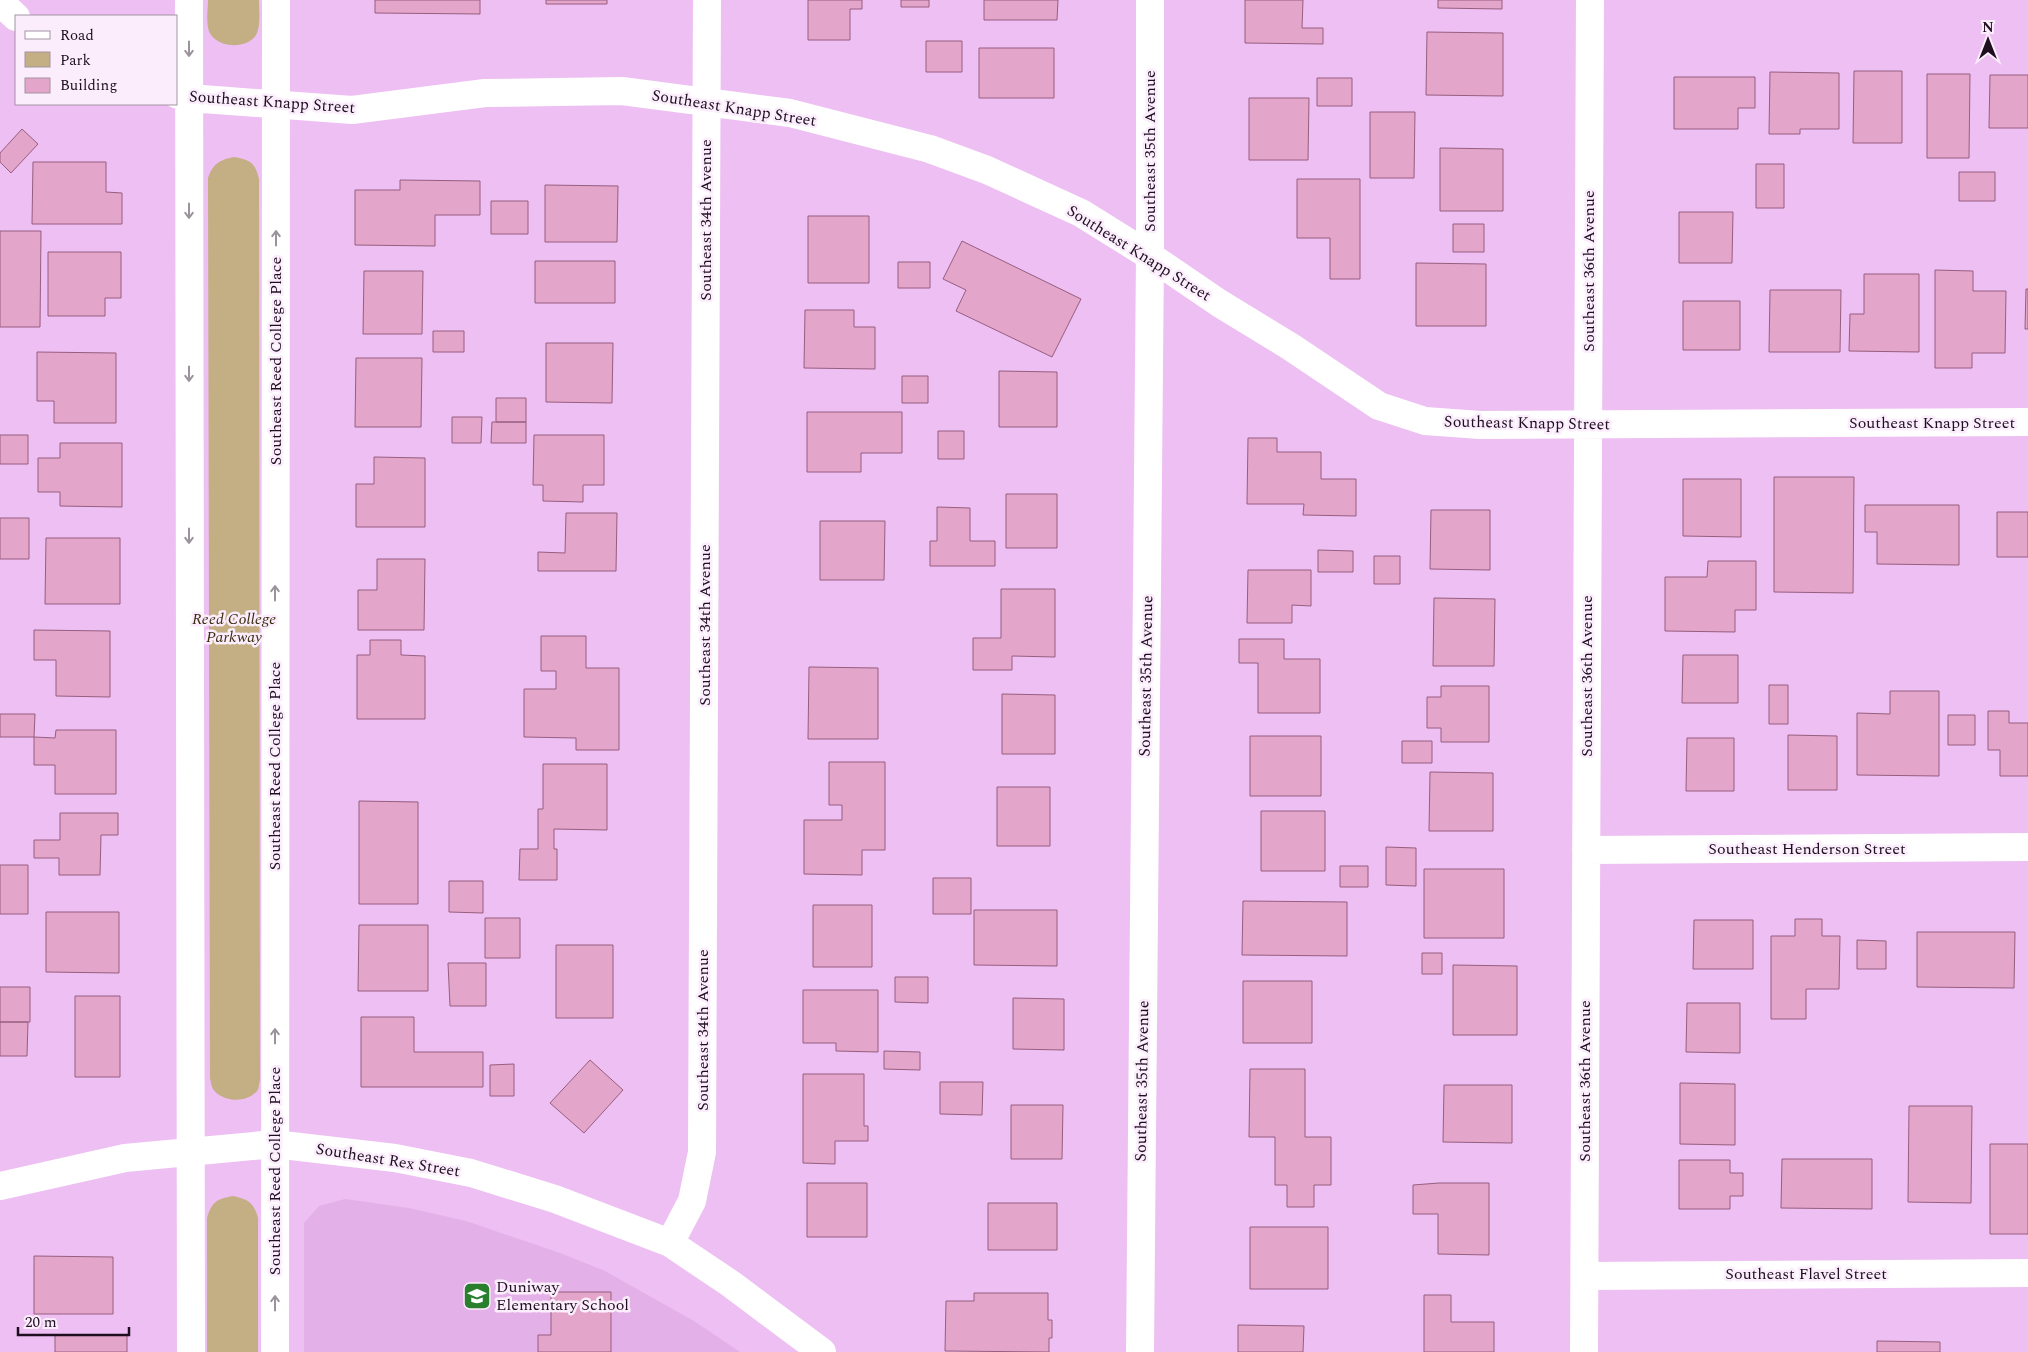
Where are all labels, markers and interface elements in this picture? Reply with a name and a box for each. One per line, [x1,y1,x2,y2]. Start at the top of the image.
legend [15,15,178,105]
north arrow [1963,15,2013,65]
text: N [1982,17,1994,38]
text: Road [60,24,94,47]
one-way arrow [184,40,194,56]
text: Park [60,49,91,72]
street label: Southeast 35th Avenue [1138,70,1162,232]
text: Building [60,74,117,97]
street label: Southeast Knapp Street [650,83,818,133]
street label: Southeast Knapp Street [188,84,356,120]
street label: Southeast 34th Avenue [694,139,718,301]
street label: Southeast 36th Avenue [1577,190,1601,352]
street label: Southeast Knapp Street [1062,199,1216,307]
one-way arrow [184,202,194,219]
one-way arrow [271,231,281,247]
street label: Southeast Reed College Place [264,257,288,465]
one-way arrow [184,365,194,381]
street label: Southeast Knapp Street [1444,410,1611,436]
street label: Southeast Knapp Street [1849,411,2015,435]
one-way arrow [184,528,194,544]
street label: Southeast 34th Avenue [693,544,717,706]
one-way arrow [270,586,280,602]
street label: Southeast 35th Avenue [1133,595,1159,757]
street label: Southeast 36th Avenue [1575,595,1599,757]
park label: Reed College Parkway [192,607,276,649]
street label: Southeast Reed College Place [263,662,287,870]
street label: Southeast Henderson Street [1708,837,1906,861]
street label: Southeast 34th Avenue [691,949,715,1111]
street label: Southeast 35th Avenue [1129,1000,1155,1162]
street label: Southeast 36th Avenue [1573,1000,1597,1162]
one-way arrow [270,1028,280,1044]
street label: Southeast Reed College Place [263,1067,287,1275]
street label: Southeast Rex Street [314,1137,462,1183]
street label: Southeast Flavel Street [1725,1262,1887,1286]
place label: Duniway Elementary School [496,1275,629,1317]
school or university icon: Duniway Elementary School [462,1281,492,1311]
one-way arrow [270,1296,280,1312]
scale bar [18,1304,129,1336]
text: 20 m [25,1311,57,1334]

